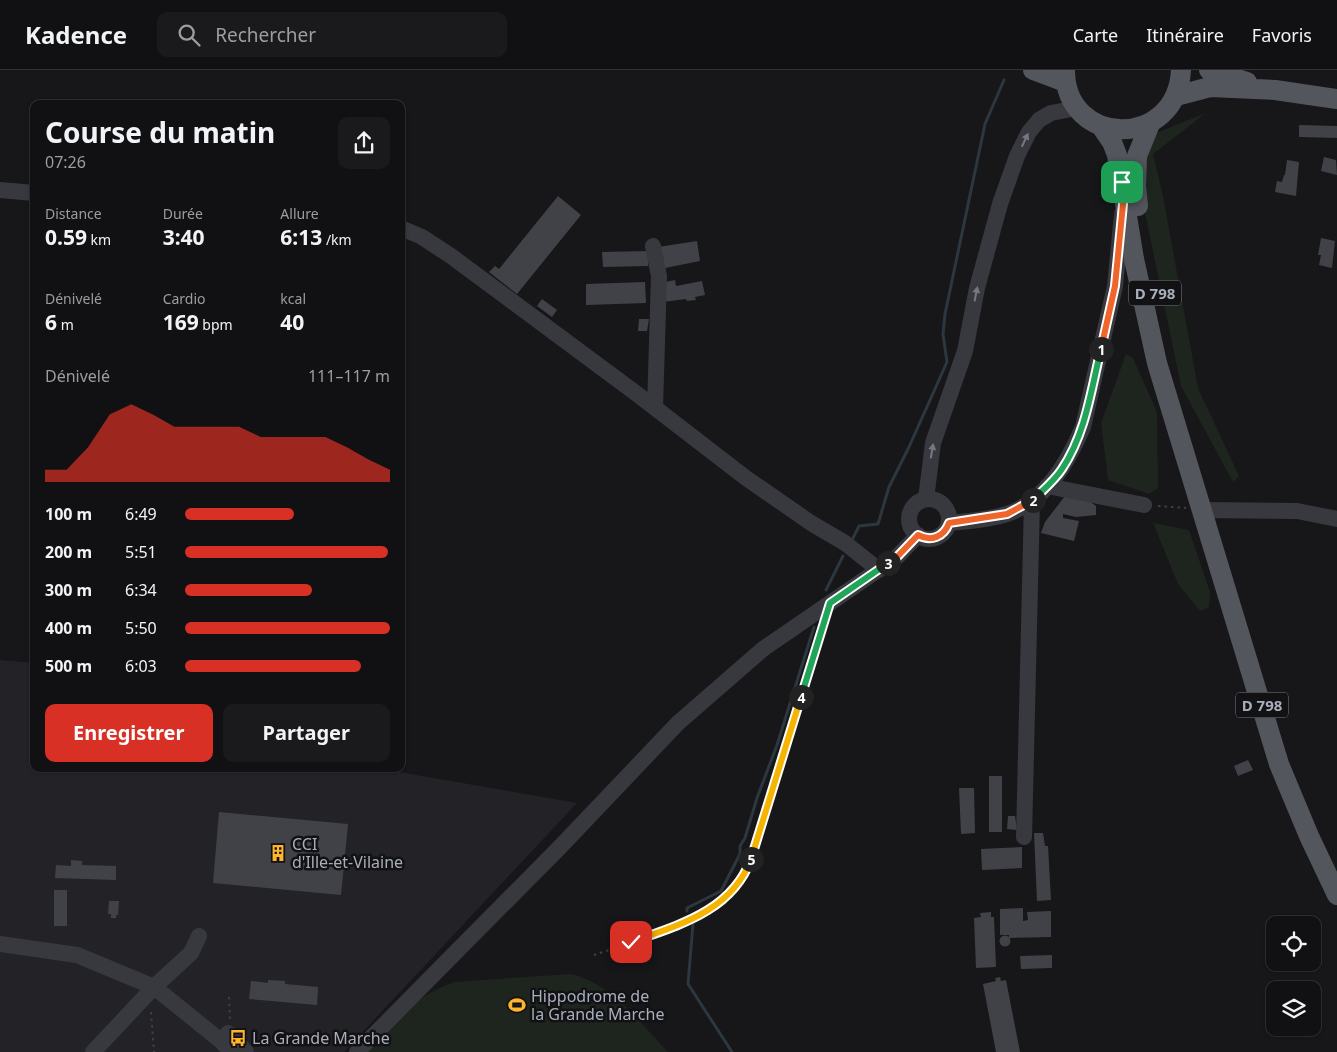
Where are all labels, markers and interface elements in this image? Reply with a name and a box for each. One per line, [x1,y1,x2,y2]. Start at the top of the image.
search box [157,12,507,57]
text: Kadence [25,18,127,51]
icon: search [175,21,203,49]
text: Rechercher [215,22,316,48]
text: Carte [1073,23,1118,47]
text: Itinéraire [1146,23,1224,47]
text: Favoris [1252,23,1312,47]
text: Course du matin [45,113,275,151]
button: share [338,117,390,169]
one-way arrow [1021,133,1029,147]
text: 07:26 [45,151,86,173]
pin [1101,161,1143,203]
icon: arrive [1108,168,1136,196]
text: Distance [45,204,102,223]
text: Durée [163,204,203,223]
text: Allure [280,204,319,223]
text: 0.59 [45,223,87,251]
text: 3:40 [163,223,205,251]
text: 6:13 [280,223,322,251]
text: km [87,230,111,249]
text: /km [322,230,352,249]
road number: D 798 [1129,280,1181,306]
one-way arrow [972,287,980,302]
text: Dénivelé [45,289,102,308]
text: Cardio [163,289,206,308]
text: kcal [280,289,306,308]
text: 6 [45,308,57,336]
text: 169 [163,308,199,336]
text: 40 [280,308,304,336]
text: m [57,315,74,334]
text: bpm [199,315,233,334]
pin: 1 [1088,336,1114,362]
text: 1 [1097,340,1106,359]
text: Dénivelé [45,365,110,387]
text: 111–117 m [308,365,390,387]
one-way arrow [929,442,937,458]
pin: 2 [1020,488,1046,512]
text: 2 [1029,491,1038,510]
text: 100 m [45,503,92,525]
text: 6:49 [125,503,157,525]
text: 200 m [45,541,92,563]
text: 5:51 [125,541,157,563]
pin: 3 [876,550,900,576]
text: 3 [884,554,893,573]
text: 300 m [45,579,92,601]
text: 6:34 [125,579,157,601]
text: 400 m [45,617,92,639]
text: 5:50 [125,617,157,639]
text: 500 m [45,655,92,677]
text: 6:03 [125,655,157,677]
pin: 4 [788,684,814,710]
text: 4 [797,688,806,707]
road number: D 798 [1236,692,1288,718]
button: Enregistrer [45,704,213,762]
button: Partager [223,704,390,762]
place label: CCI d'Ille-et-Vilaine [292,833,403,873]
building icon: CCI d'Ille-et-Vilaine [268,843,288,863]
pin: 5 [738,846,764,872]
text: 5 [747,850,756,869]
map controls [1266,916,1321,1036]
button: locate [1266,916,1321,971]
pin [610,921,652,963]
icon: check [617,928,645,956]
button: layers [1266,981,1321,1036]
place label: Hippodrome de la Grande Marche [531,985,664,1025]
sports icon: Hippodrome de la Grande Marche [507,995,527,1015]
place label: La Grande Marche [252,1027,390,1049]
bus stop icon: La Grande Marche [228,1028,248,1048]

